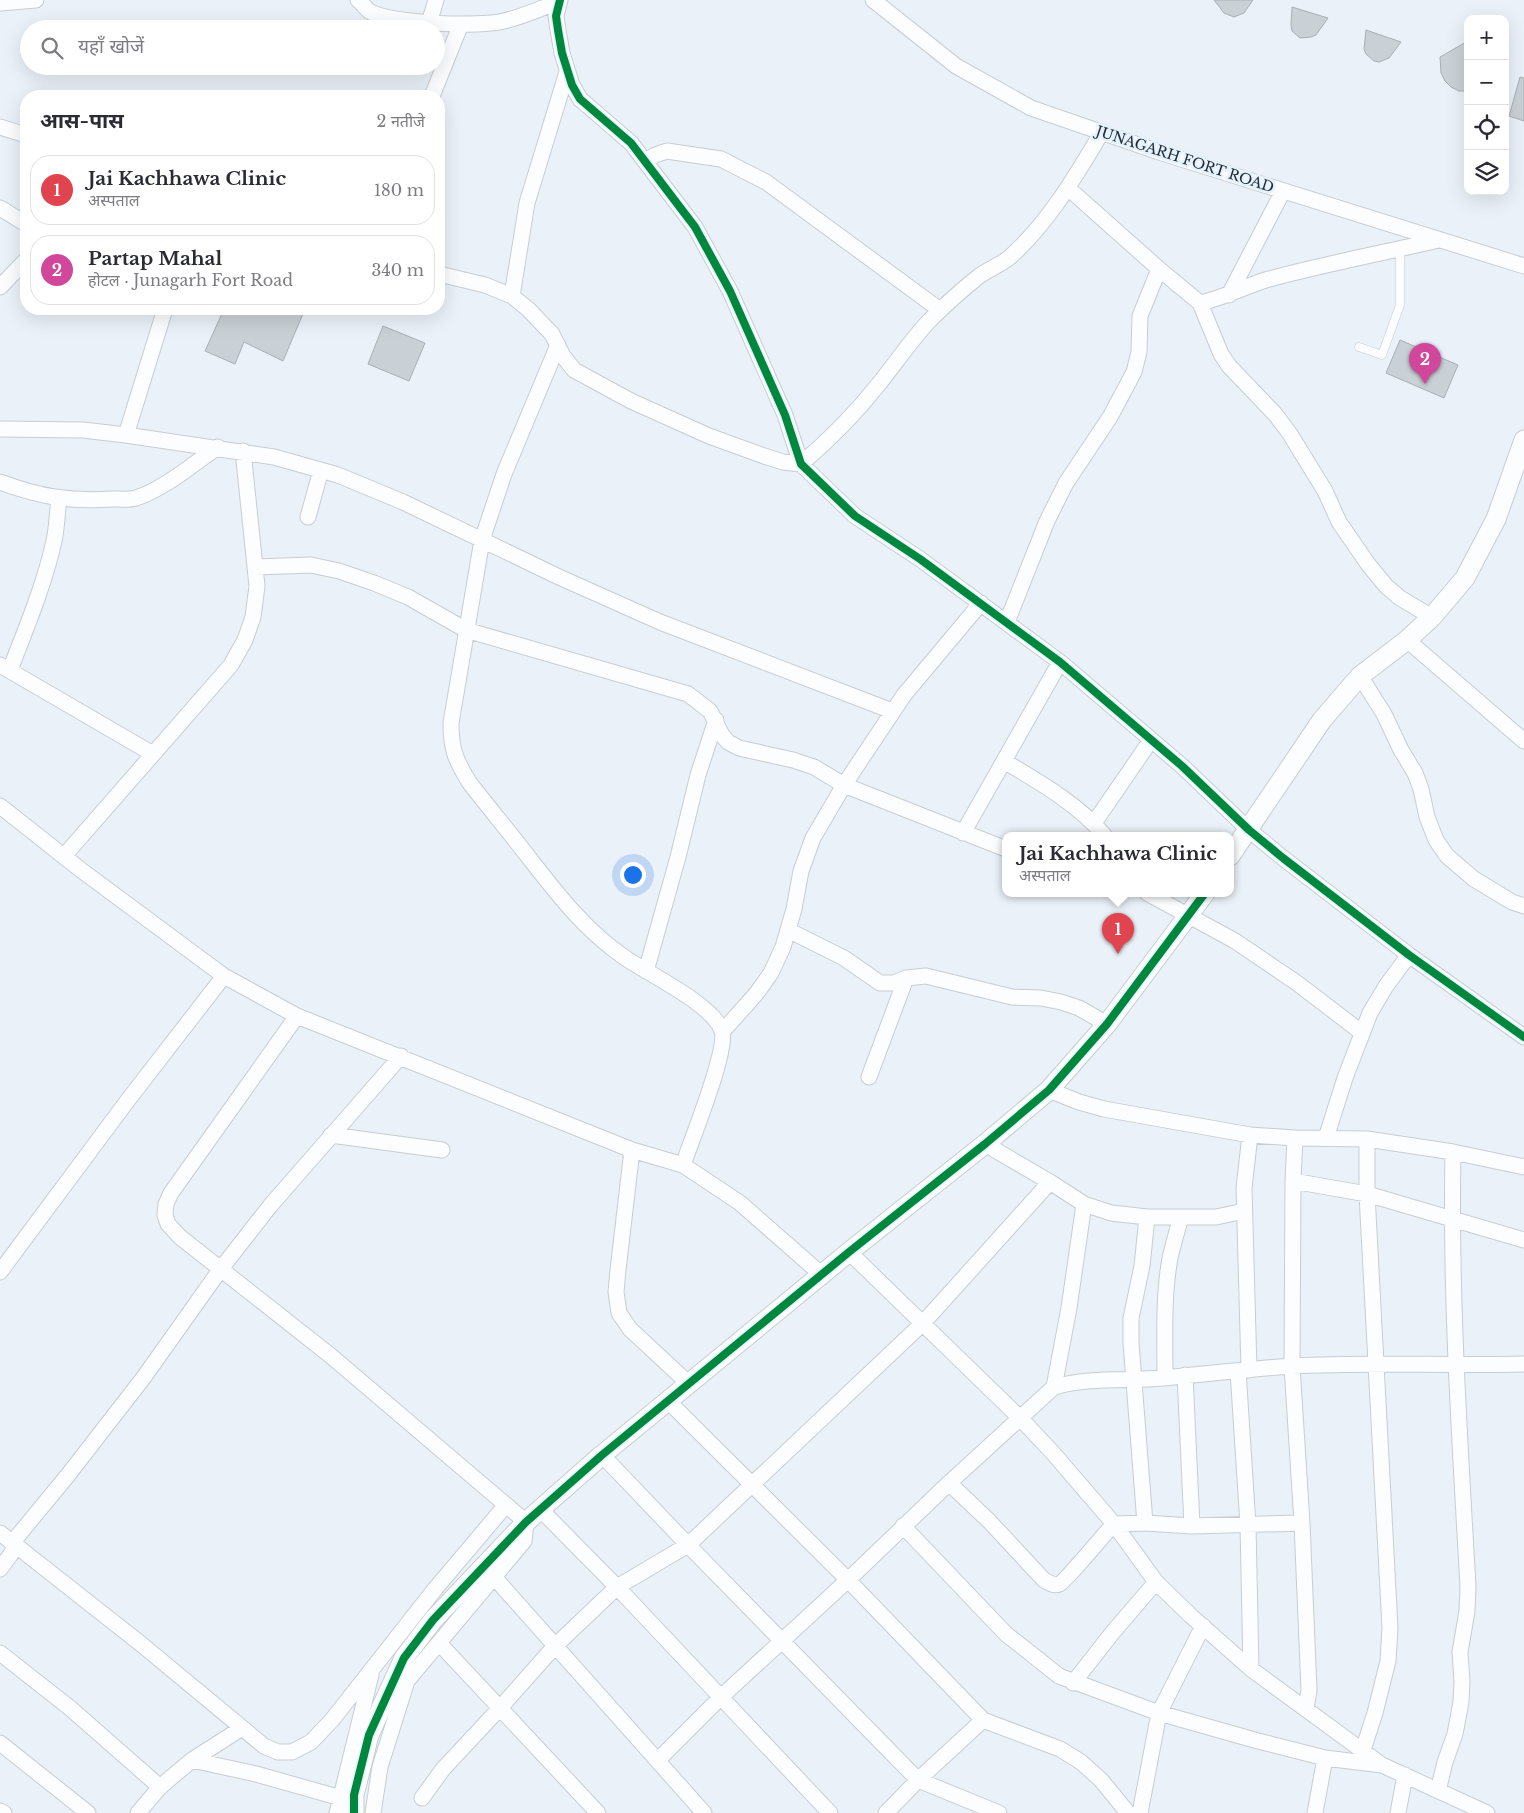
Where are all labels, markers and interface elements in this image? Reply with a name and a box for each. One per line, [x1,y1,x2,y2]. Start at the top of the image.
map controls [1464,15,1509,195]
button: + [1464,15,1509,60]
search box [20,20,445,75]
icon: search [38,34,66,62]
text: यहाँ खोजें [78,35,144,58]
button: − [1464,60,1509,105]
button: locate [1464,105,1509,150]
text: आस-पास [40,108,124,134]
text: 2 नतीजे [377,111,425,131]
street label: JUNAGARH FORT ROAD [1092,121,1276,196]
button: layers [1464,150,1509,195]
text: Jai Kachhawa Clinic [88,167,286,190]
text: 1 [54,180,60,200]
text: 180 m [374,180,424,200]
text: अस्पताल [88,190,140,210]
text: Partap Mahal [88,247,222,270]
text: 2 [52,260,62,280]
text: 340 m [372,260,424,280]
text: होटल · Junagarh Fort Road [88,270,293,290]
pin: 2 [1409,343,1441,384]
popup [1002,832,1234,897]
text: Jai Kachhawa Clinic [1019,842,1217,865]
your location [620,862,646,888]
text: अस्पताल [1019,865,1071,885]
pin: 1 [1102,913,1134,954]

